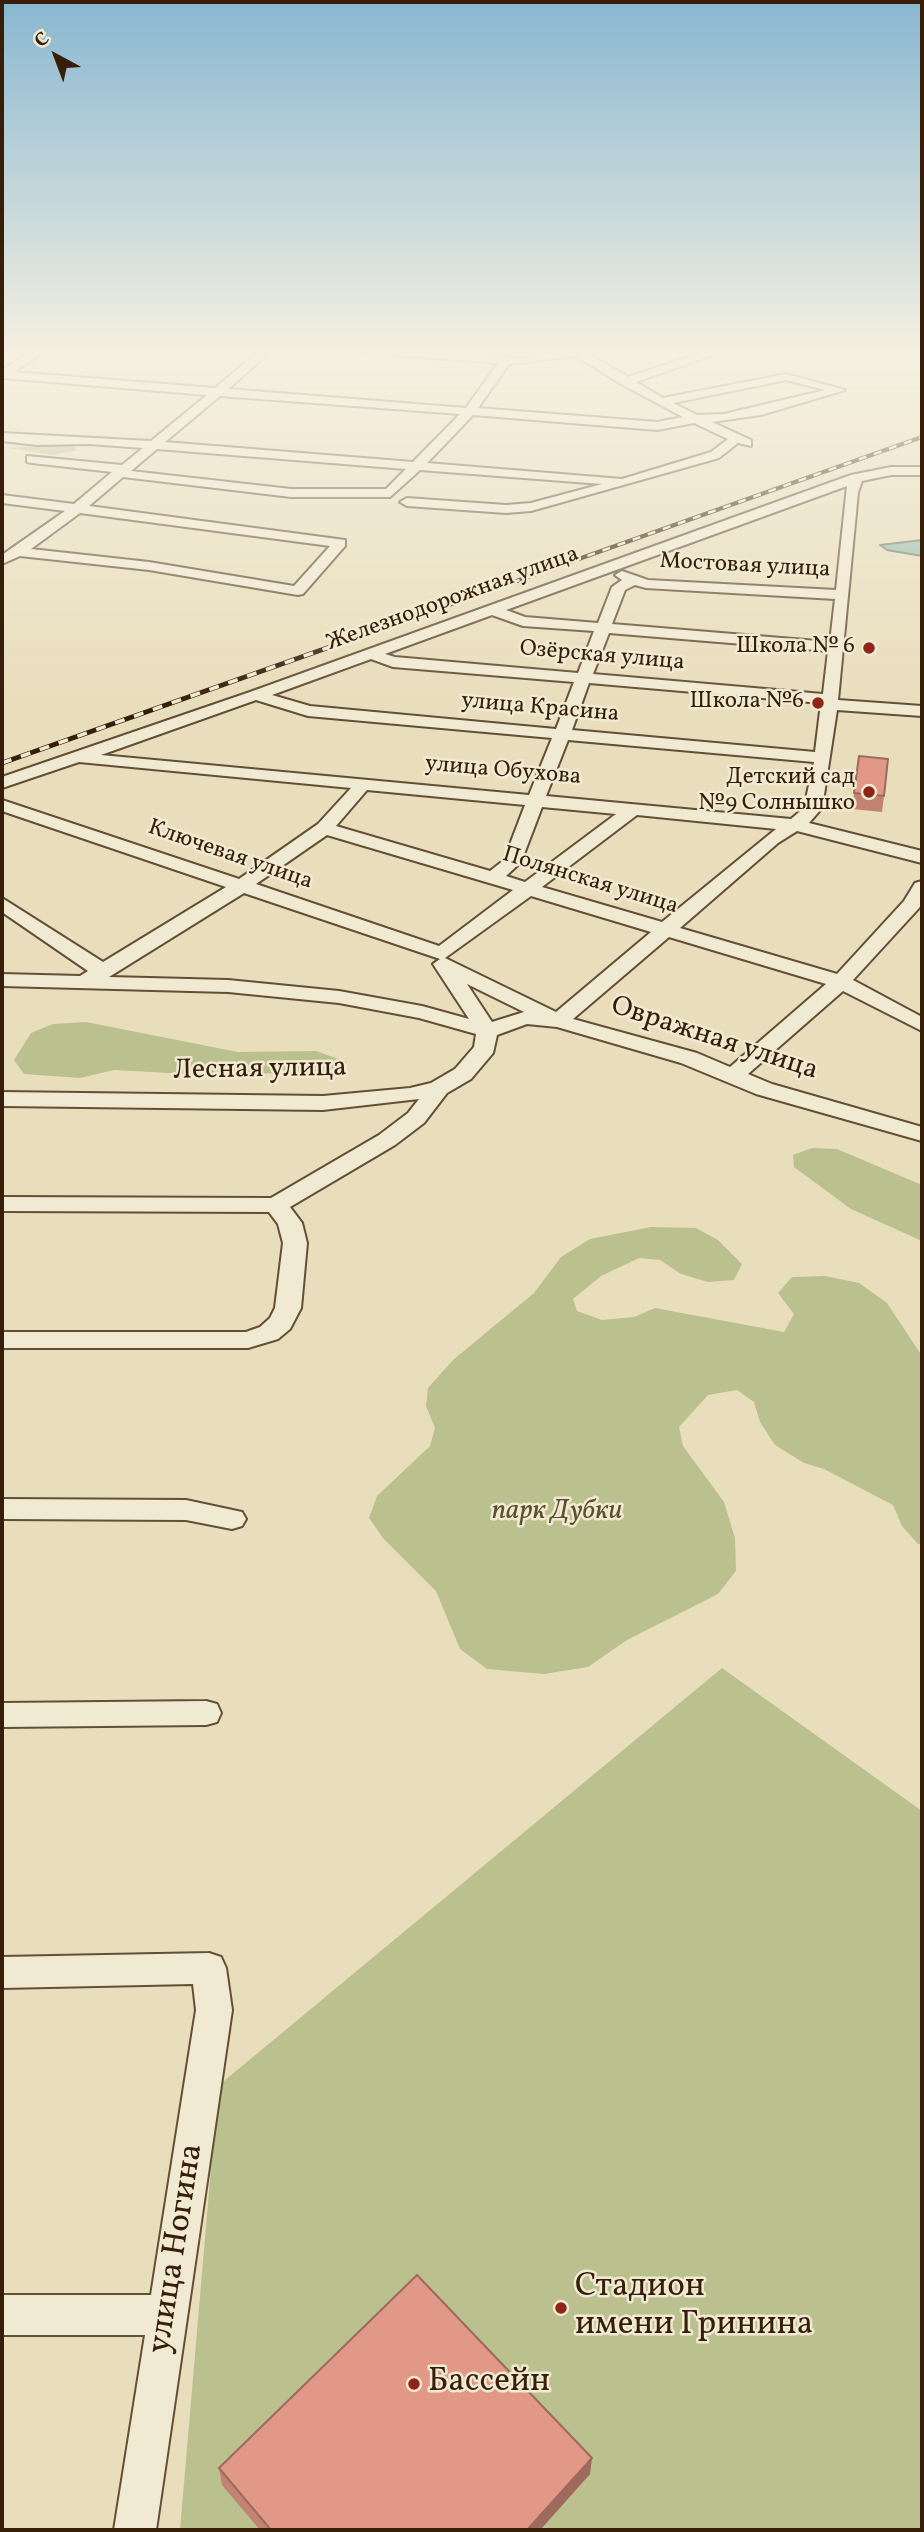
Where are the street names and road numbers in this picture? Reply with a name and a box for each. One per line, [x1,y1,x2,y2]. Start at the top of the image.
street label: Железнодорожная улица [323,541,583,659]
street label: Мостовая улица [659,549,831,585]
street label: Озёрская улица [518,636,686,678]
street label: улица Красина [460,688,620,730]
street label: улица Обухова [424,751,582,793]
street label: Ключевая улица [144,815,316,897]
street label: Полянская улица [499,842,681,922]
street label: Овражная улица [606,991,822,1089]
street label: Лесная улица [173,1053,347,1089]
street label: улица Ногина [142,2141,214,2357]

